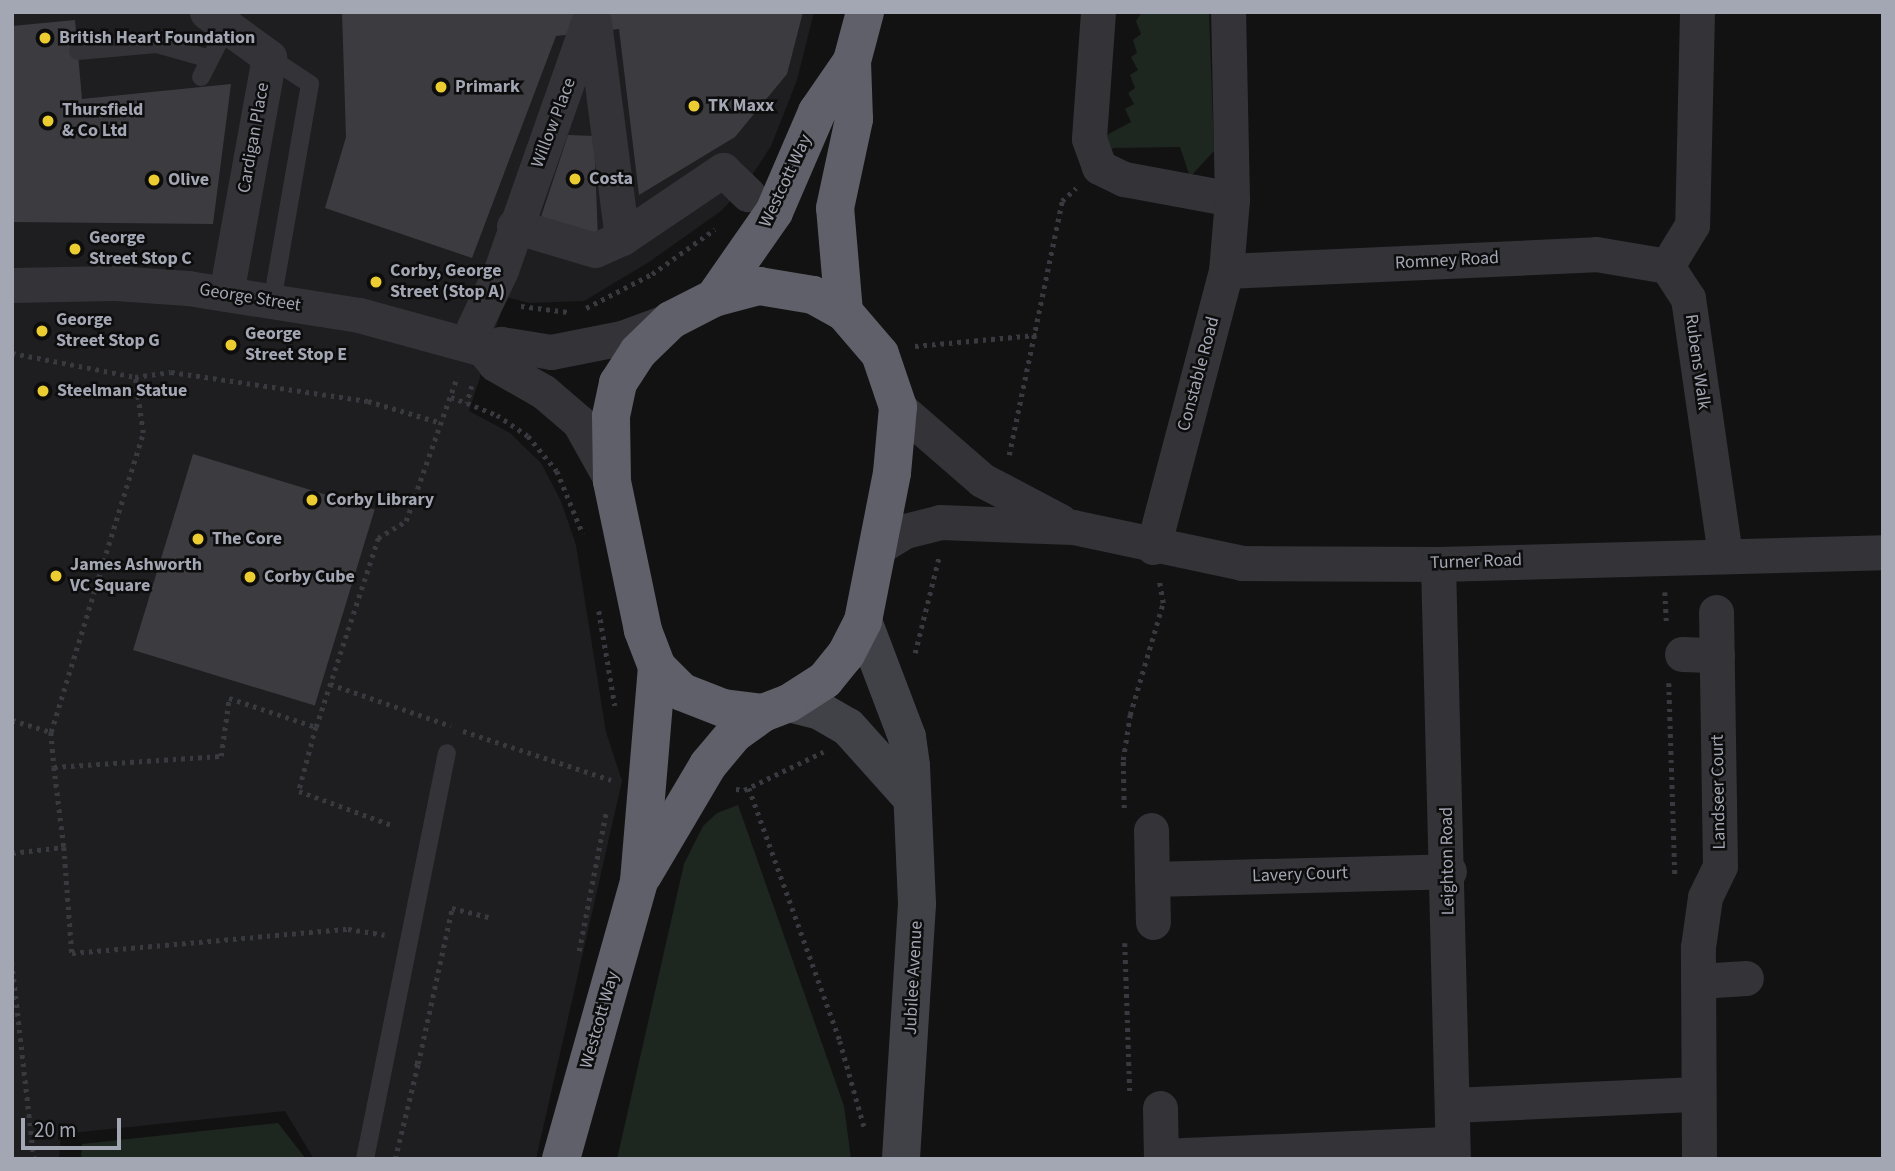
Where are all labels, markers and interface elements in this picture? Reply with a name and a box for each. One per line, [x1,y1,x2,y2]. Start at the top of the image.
place label: British Heart Foundation [59,27,255,49]
marker: British Heart Foundation [37,30,53,46]
street label: Willow Place [527,75,581,171]
place label: Primark [455,76,520,98]
marker: Primark [433,79,449,95]
street label: Cardigan Place [234,81,274,195]
place label: TK Maxx [708,95,774,117]
marker: TK Maxx [686,98,702,114]
place label: Thursfield & Co Ltd [62,100,143,142]
marker: Thursfield & Co Ltd [40,113,56,129]
street label: Westcott Way [755,131,817,231]
place label: Costa [589,168,633,190]
place label: Olive [168,169,209,191]
marker: Costa [567,171,583,187]
marker: Olive [146,172,162,188]
place label: George Street Stop C [89,228,192,270]
marker: George Street Stop C [67,241,83,257]
street label: Romney Road [1394,247,1500,275]
place label: Corby, George Street (Stop A) [390,261,505,304]
marker: Corby, George Street (Stop A) [368,274,384,290]
street label: George Street [198,279,302,317]
place label: George Street Stop G [56,310,160,352]
street label: Rubens Walk [1680,313,1714,411]
street label: Constable Road [1173,314,1225,434]
marker: George Street Stop G [34,323,50,339]
place label: George Street Stop E [245,324,347,366]
marker: George Street Stop E [223,337,239,353]
place label: Steelman Statue [57,380,187,402]
marker: Steelman Statue [35,383,51,399]
place label: Corby Library [326,489,434,511]
marker: Corby Library [304,492,320,508]
place label: The Core [212,528,282,550]
marker: The Core [190,531,206,547]
street label: Turner Road [1430,550,1522,574]
place label: James Ashworth VC Square [70,555,202,598]
place label: Corby Cube [264,566,355,588]
marker: James Ashworth VC Square [48,568,64,584]
marker: Corby Cube [242,569,258,585]
street label: Landseer Court [1707,734,1731,850]
street label: Leighton Road [1436,807,1460,915]
street label: Lavery Court [1252,863,1348,887]
street label: Jubilee Avenue [900,920,928,1036]
street label: Westcott Way [576,969,624,1071]
scale bar [24,1104,124,1148]
text: 20 m [34,1115,76,1145]

